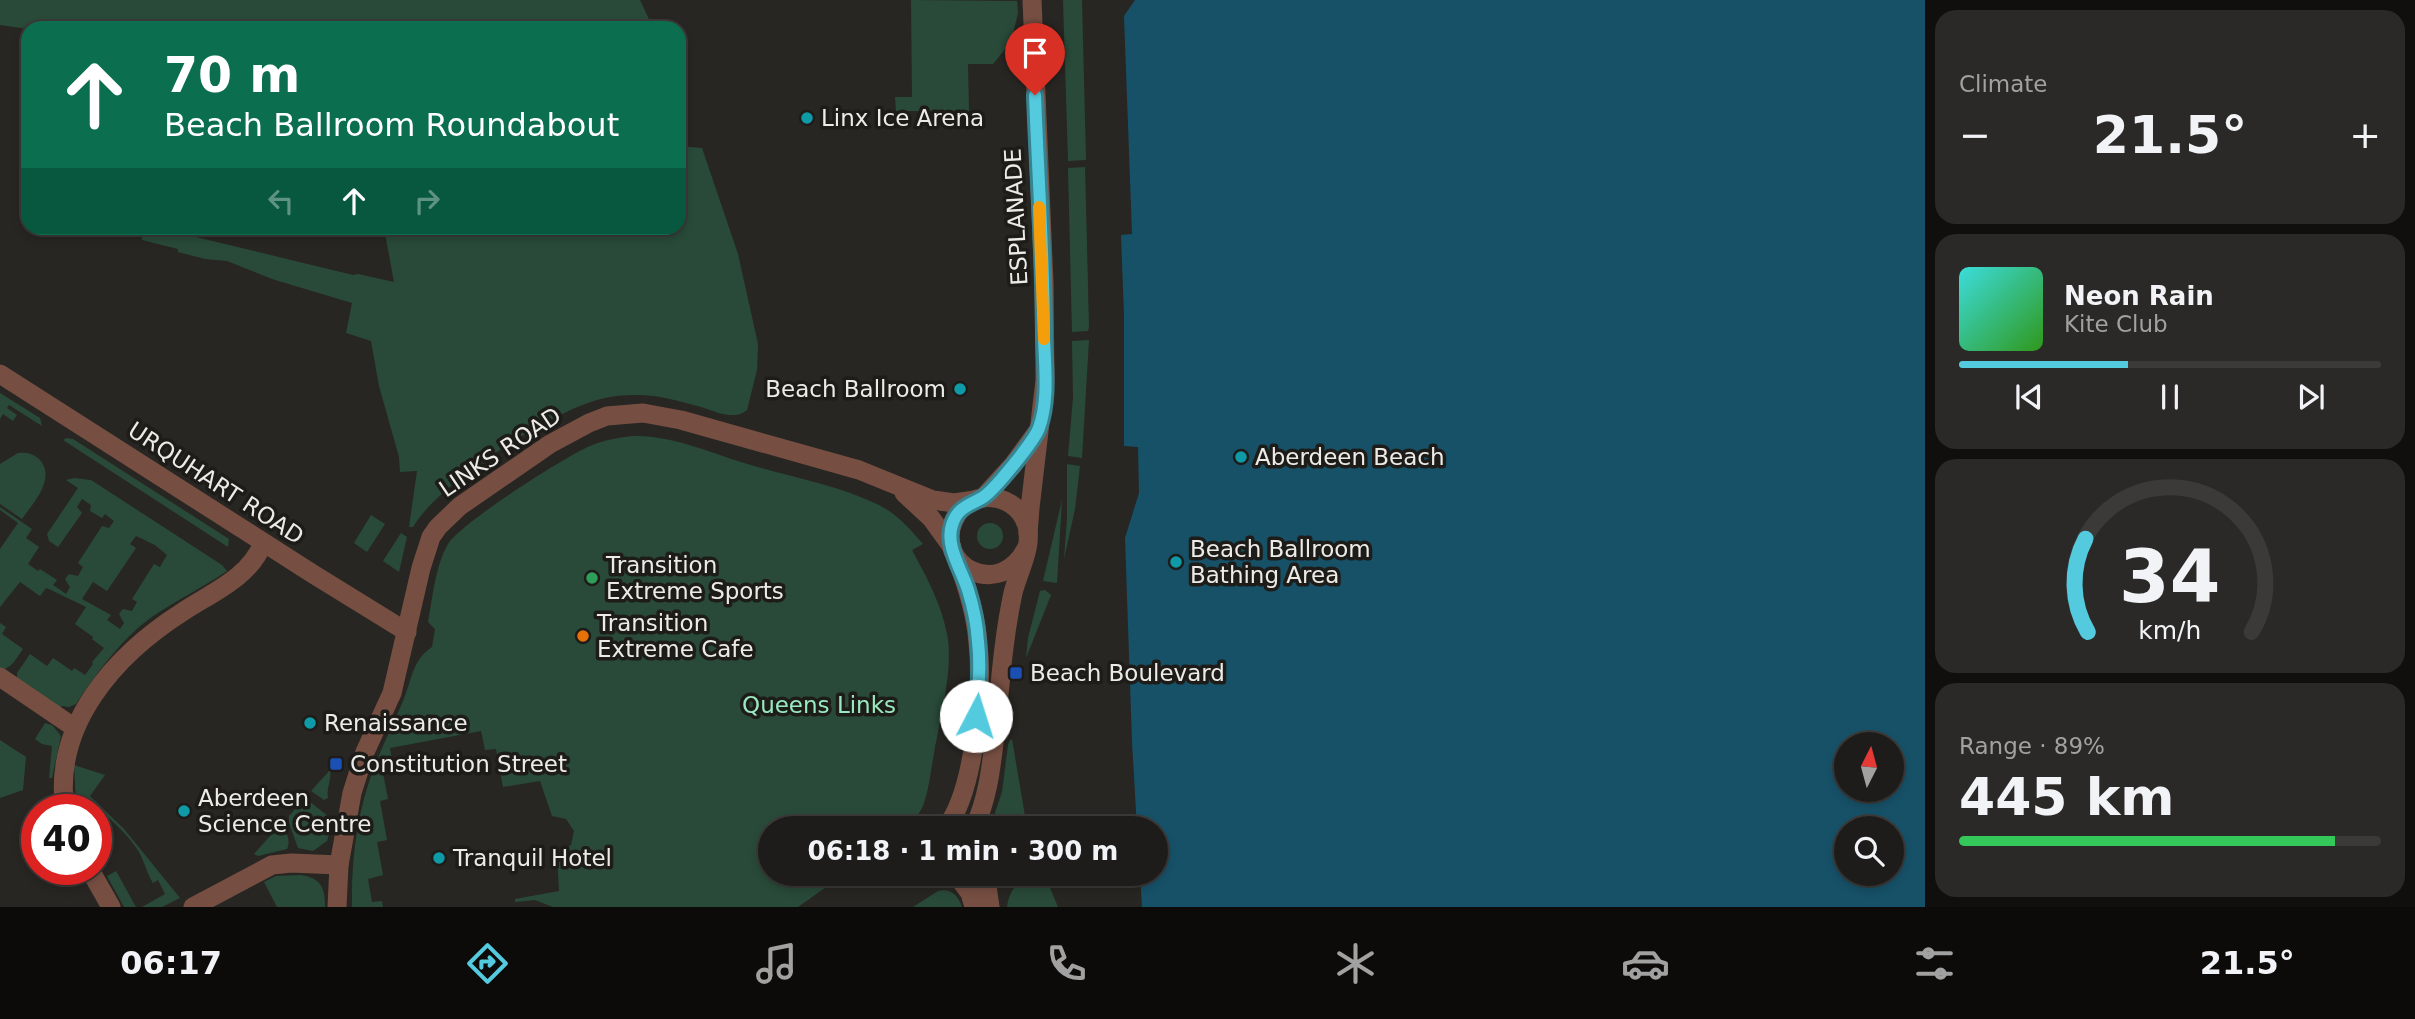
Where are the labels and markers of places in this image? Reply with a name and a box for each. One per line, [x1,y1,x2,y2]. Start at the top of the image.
pin [1005,23,1065,95]
place label: Linx Ice Arena [821,105,984,131]
marker: Linx Ice Arena [799,110,815,126]
place label: Beach Ballroom [765,376,946,402]
marker: Beach Ballroom [952,381,968,397]
place label: Aberdeen Beach [1255,444,1445,470]
marker: Aberdeen Beach [1233,449,1249,465]
place label: Beach Ballroom Bathing Area [1190,536,1371,588]
place label: Transition Extreme Sports [605,552,784,604]
marker: Beach Ballroom Bathing Area [1168,554,1184,570]
marker: Transition Extreme Sports [584,570,600,586]
place label: Transition Extreme Cafe [596,610,754,662]
marker: Transition Extreme Cafe [575,628,591,644]
place label: Beach Boulevard [1030,660,1225,686]
marker: Beach Boulevard [1008,665,1024,681]
place label: Renaissance [324,710,468,736]
marker: Renaissance [302,715,318,731]
place label: Constitution Street [350,751,567,777]
marker: Constitution Street [328,756,344,772]
place label: Aberdeen Science Centre [198,785,371,837]
marker: Aberdeen Science Centre [176,803,192,819]
place label: Tranquil Hotel [452,845,612,871]
marker: Tranquil Hotel [431,850,447,866]

